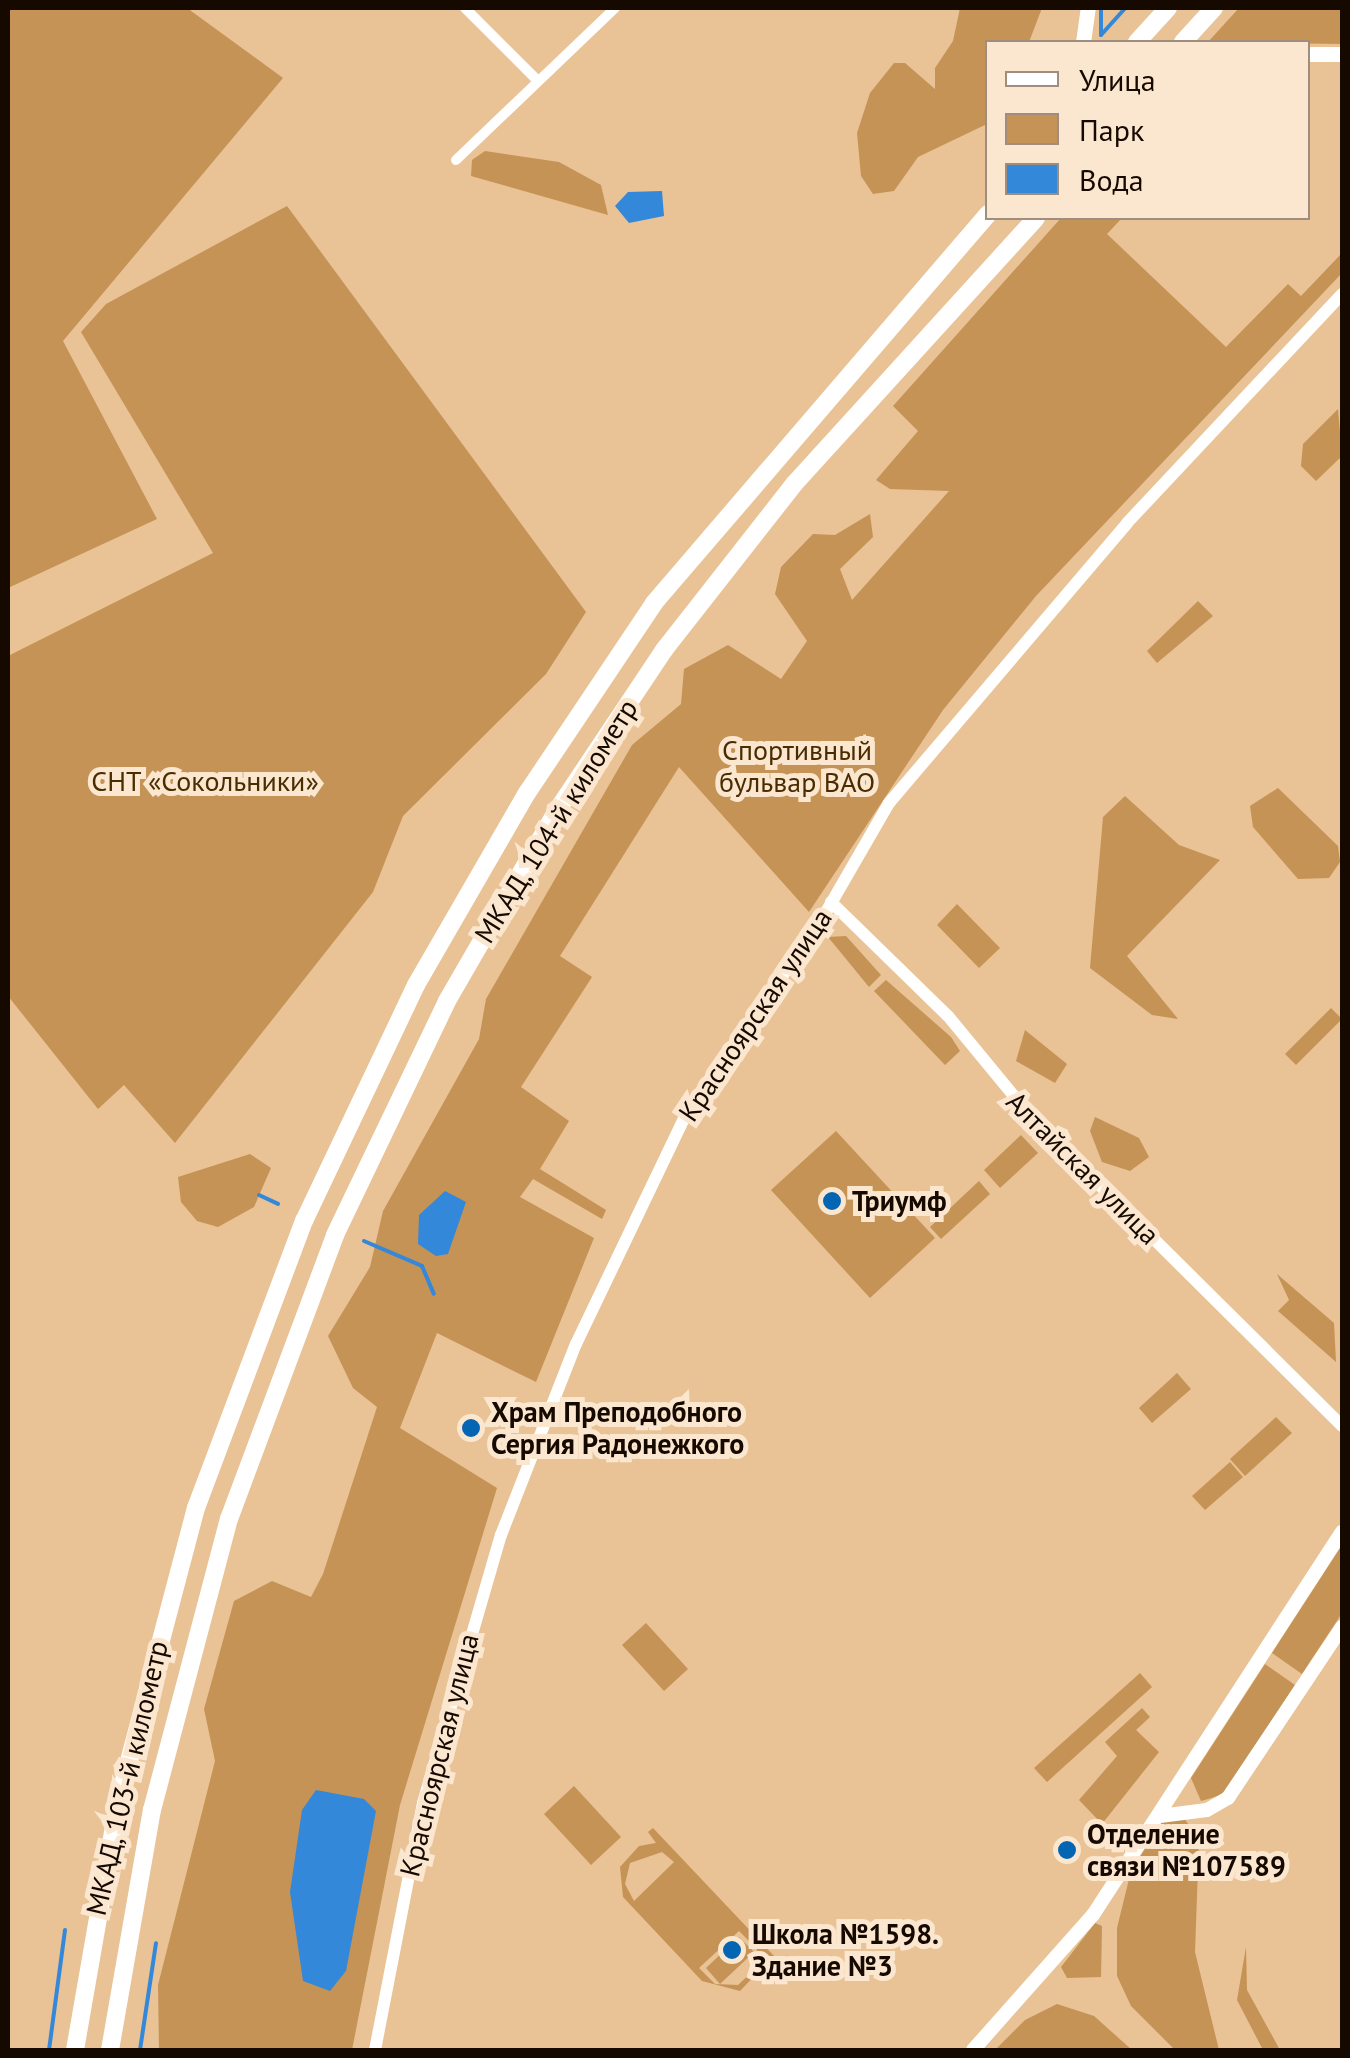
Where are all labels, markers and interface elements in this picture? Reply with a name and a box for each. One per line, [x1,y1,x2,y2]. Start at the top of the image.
legend [985,40,1310,220]
text: Улица [1079,60,1156,99]
text: Парк [1079,110,1144,149]
text: Вода [1079,160,1144,199]
street label: МКАД, 104-й километр [467,692,645,950]
park label: Спортивный бульвар ВАО [719,733,875,799]
park label: СНТ «Сокольники» [91,764,319,798]
street label: Красноярская улица [671,902,839,1128]
street label: Алтайская улица [1000,1085,1166,1251]
place label: Триумф [852,1184,947,1218]
marker: Триумф [821,1190,843,1212]
place label: Храм Преподобного Сергия Радонежкого [491,1395,744,1461]
marker: Храм Преподобного Сергия Радонежкого [460,1417,482,1439]
street label: Красноярская улица [393,1630,485,1880]
street label: МКАД, 103-й километр [79,1636,175,1920]
place label: Отделение связи №107589 [1087,1817,1286,1883]
marker: Отделение связи №107589 [1056,1839,1078,1861]
place label: Школа №1598. Здание №3 [752,1917,939,1983]
marker: Школа №1598. Здание №3 [721,1939,743,1961]

